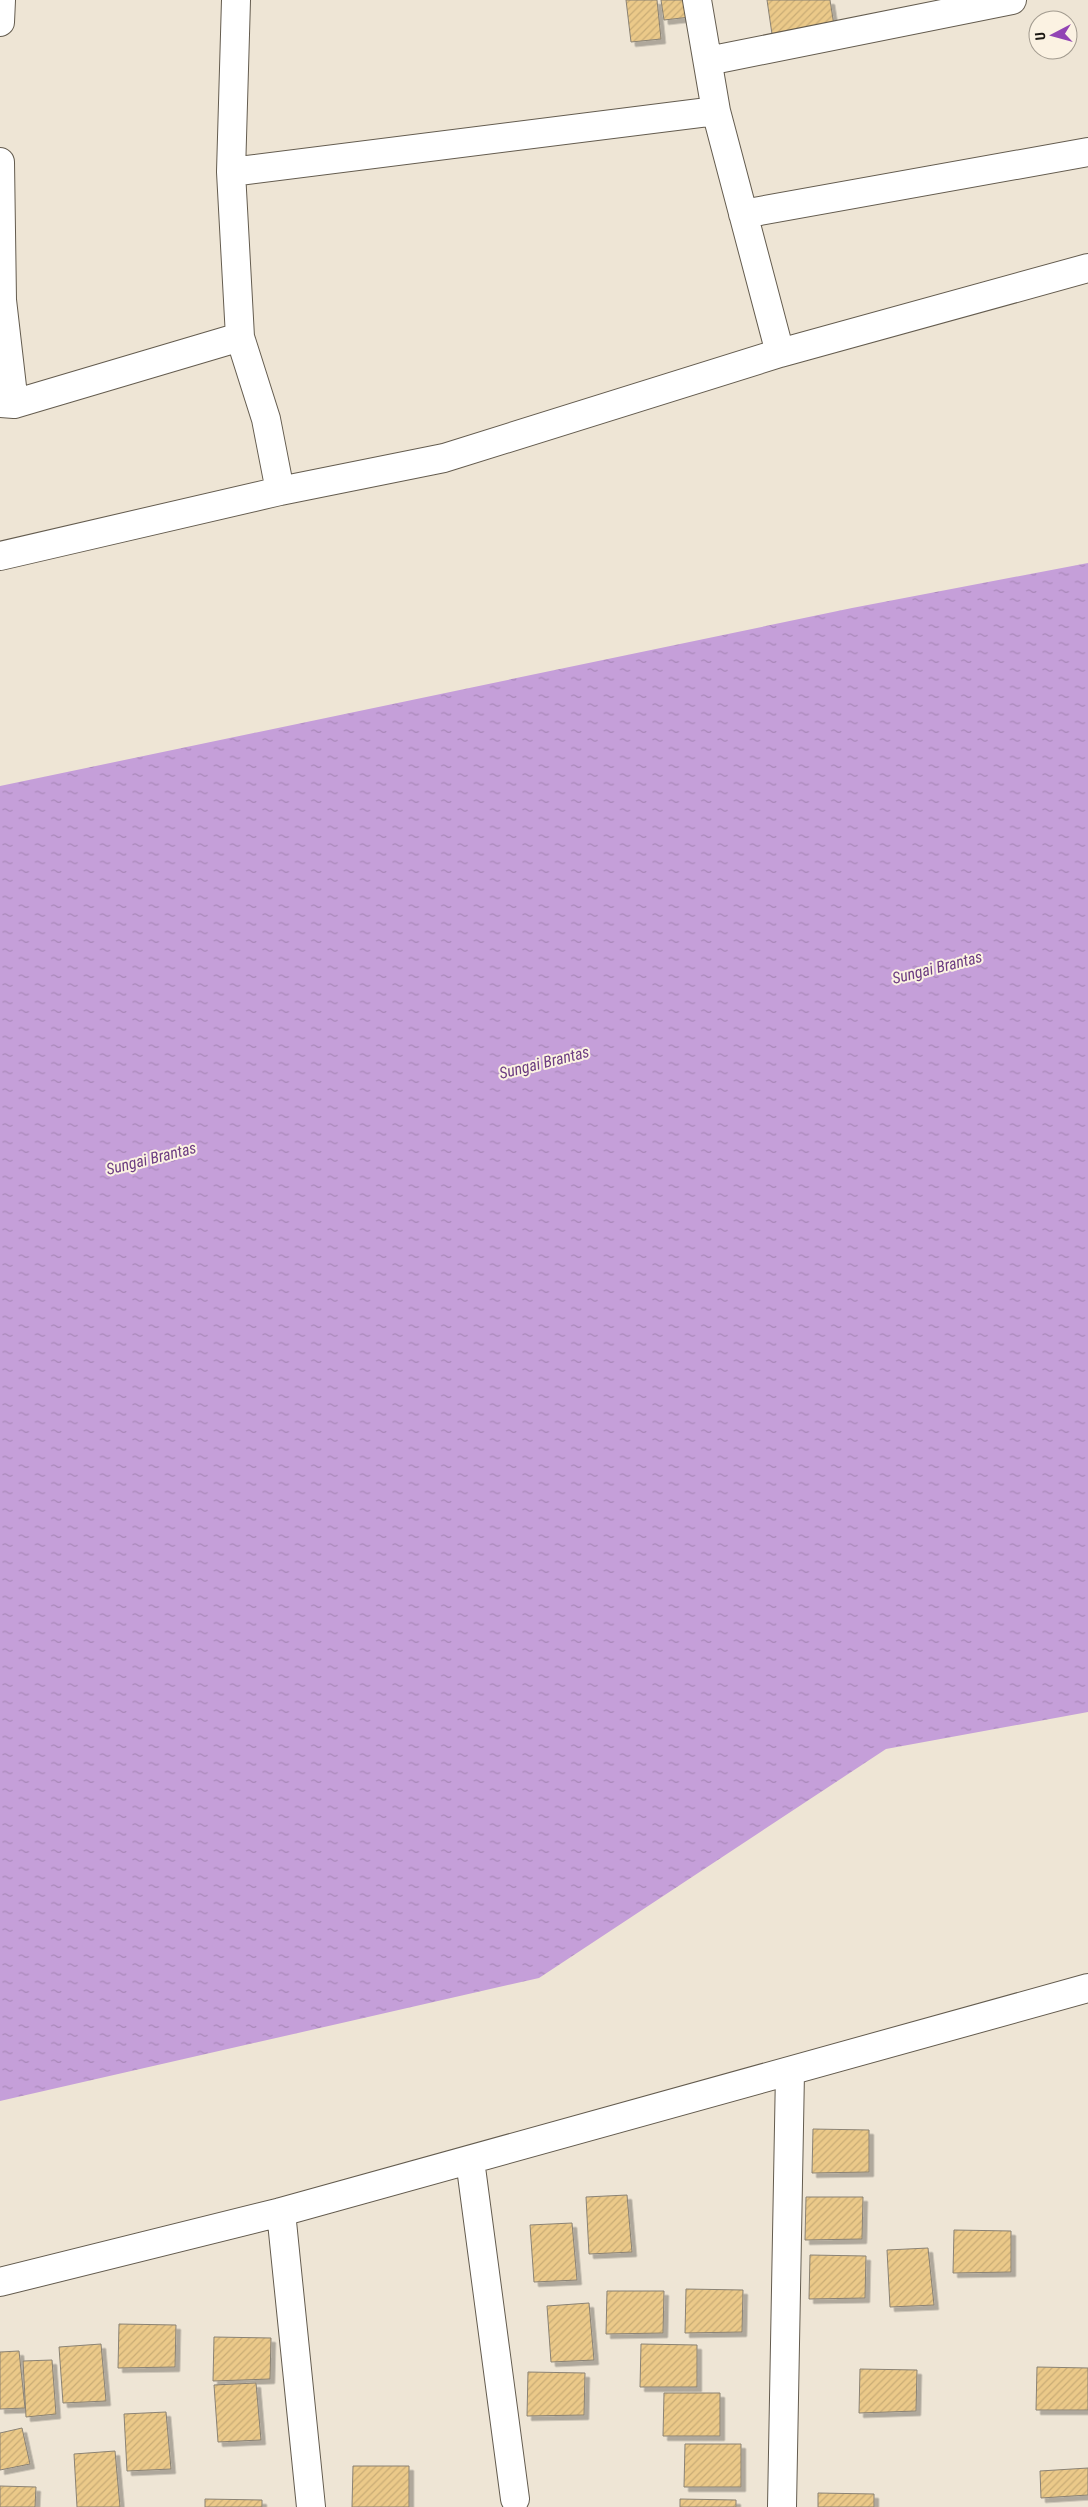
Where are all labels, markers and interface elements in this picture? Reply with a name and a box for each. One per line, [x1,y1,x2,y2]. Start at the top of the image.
north arrow [1028,10,1078,60]
text: U [1032,32,1048,41]
water label: Sungai Brantas [890,947,984,988]
water label: Sungai Brantas [497,1042,591,1083]
water label: Sungai Brantas [104,1138,198,1179]

